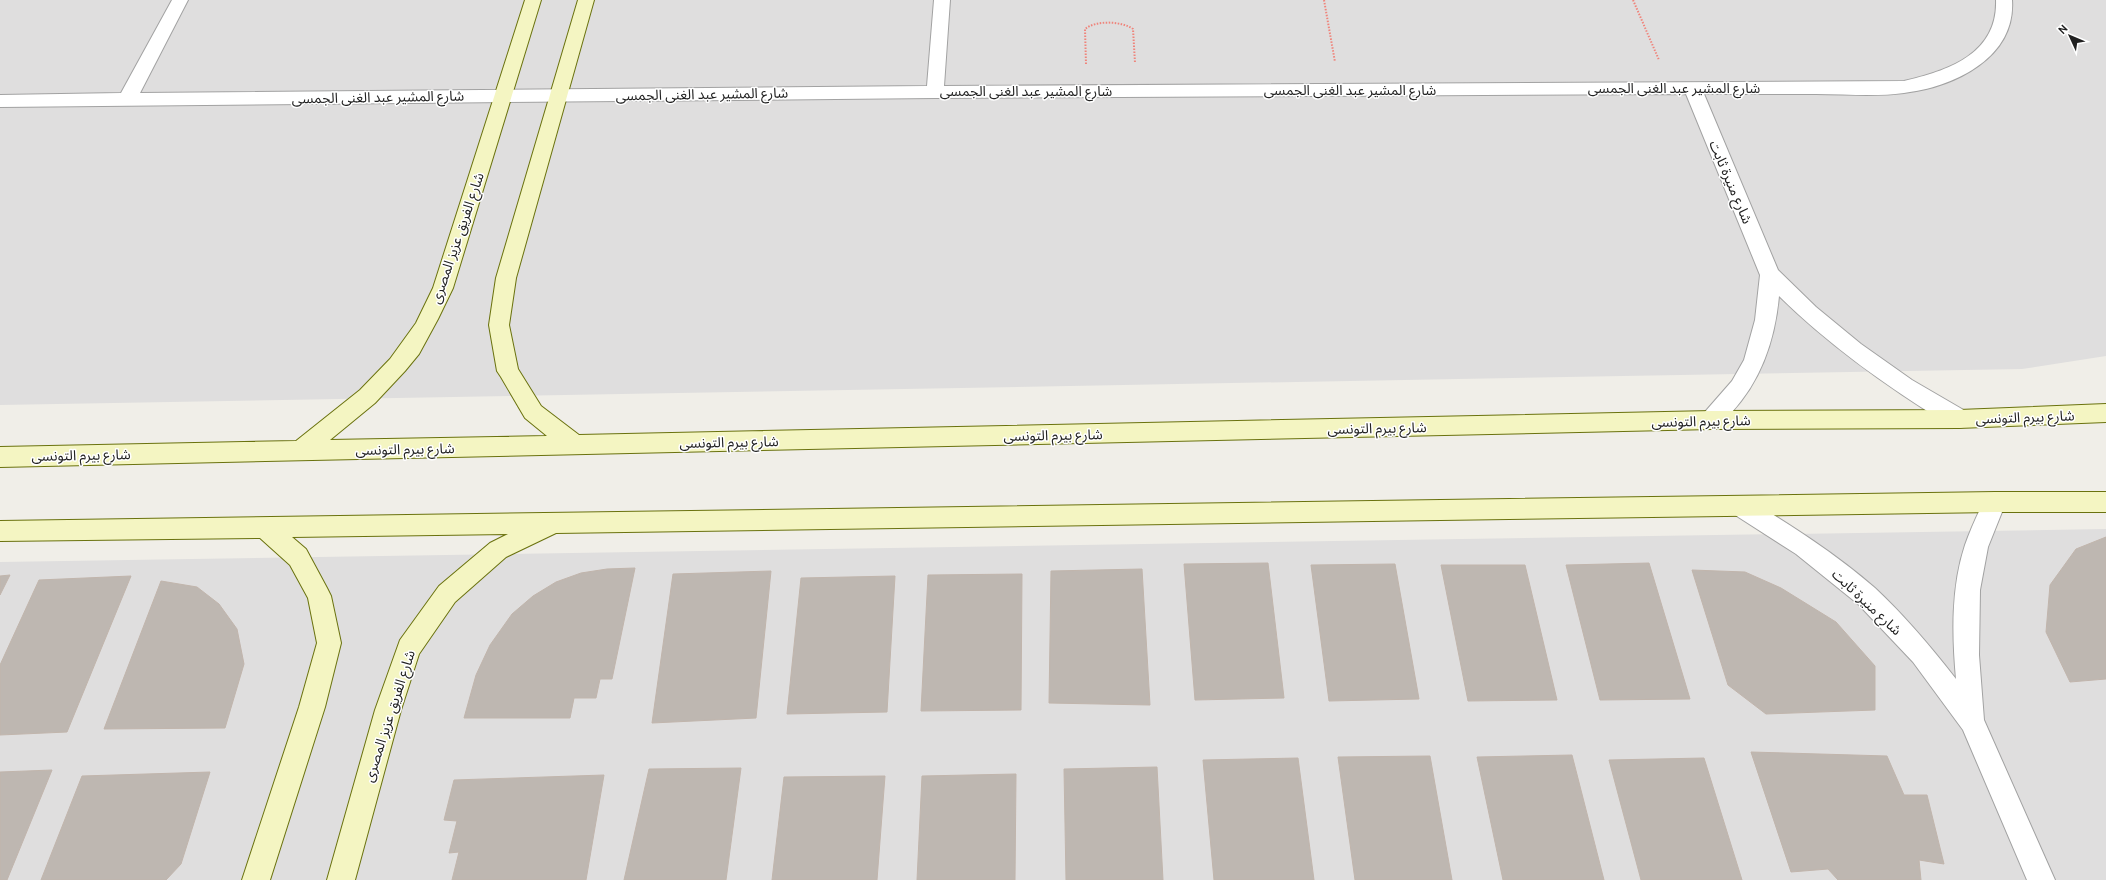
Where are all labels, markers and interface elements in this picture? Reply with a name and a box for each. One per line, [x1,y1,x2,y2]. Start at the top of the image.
north arrow [2050,16,2090,56]
text: N [2055,21,2071,37]
street label: شارع المشير عبد الغنى الجمسى [1588,79,1760,99]
street label: شارع المشير عبد الغنى الجمسى [1264,81,1436,101]
street label: شارع المشير عبد الغنى الجمسى [940,82,1112,102]
street label: شارع المشير عبد الغنى الجمسى [616,83,788,107]
street label: شارع المشير عبد الغنى الجمسى [292,86,464,110]
street label: شارع منيرة ثابت [1703,138,1757,227]
street label: شارع الفريق عزيز المصرى [426,170,490,307]
street label: شارع بيرم التونسى [1975,406,2075,430]
street label: شارع بيرم التونسى [1651,411,1751,433]
street label: شارع بيرم التونسى [1327,418,1427,440]
street label: شارع بيرم التونسى [1003,425,1103,447]
street label: شارع بيرم التونسى [679,432,779,454]
street label: شارع بيرم التونسى [355,439,455,461]
street label: شارع بيرم التونسى [31,445,131,467]
street label: شارع منيرة ثابت [1827,565,1906,640]
street label: شارع الفريق عزيز المصرى [359,648,421,785]

